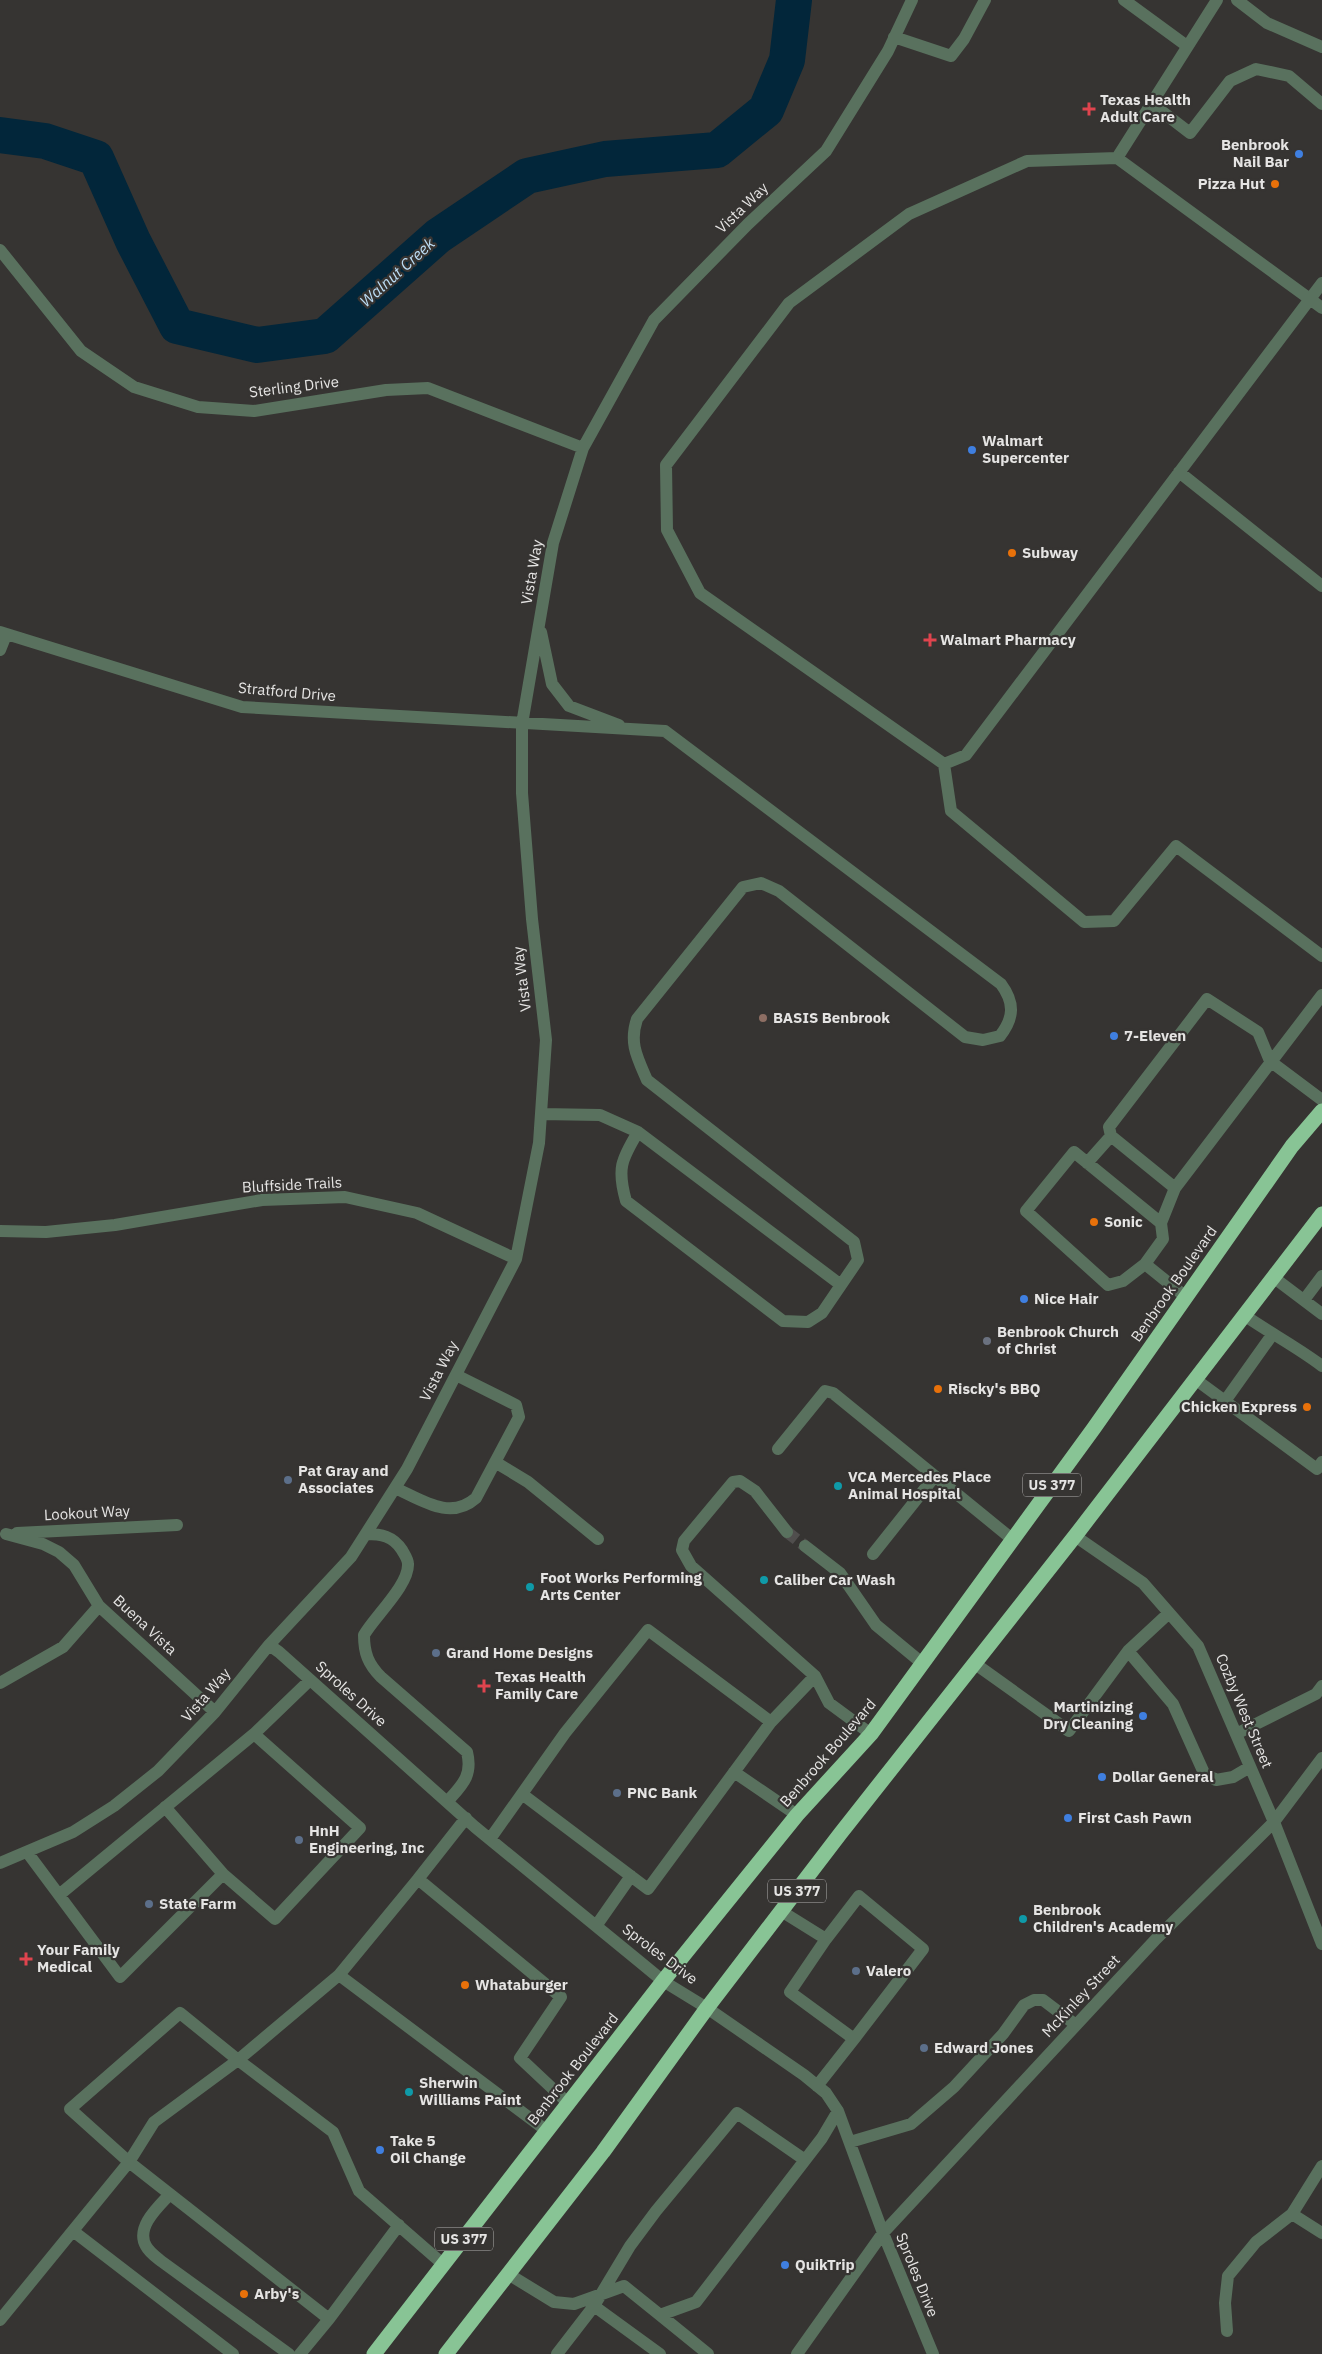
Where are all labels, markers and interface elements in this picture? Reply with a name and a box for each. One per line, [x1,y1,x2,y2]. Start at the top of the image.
place label: Texas Health Adult Care [1100,90,1191,126]
marker: Texas Health Adult Care [1082,102,1096,116]
place label: Benbrook Nail Bar [1221,135,1289,171]
marker: Benbrook Nail Bar [1293,148,1305,160]
place label: Pizza Hut [1198,174,1265,193]
street label: Vista Way [711,178,772,237]
marker: Pizza Hut [1269,178,1281,190]
water label: Walnut Creek [355,233,439,311]
street label: Sterling Drive [248,372,340,401]
place label: Walmart Supercenter [982,431,1069,467]
marker: Walmart Supercenter [966,444,978,456]
street label: Vista Way [516,537,547,606]
place label: Subway [1022,543,1078,562]
marker: Subway [1006,547,1018,559]
place label: Walmart Pharmacy [940,630,1076,649]
marker: Walmart Pharmacy [924,634,936,646]
street label: Stratford Drive [237,678,337,705]
street label: Vista Way [508,945,535,1013]
place label: BASIS Benbrook [773,1008,890,1027]
marker: BASIS Benbrook [757,1012,769,1024]
place label: 7-Eleven [1124,1026,1186,1045]
marker: 7-Eleven [1108,1030,1120,1042]
street label: Bluffside Trails [241,1172,342,1197]
place label: Sonic [1104,1212,1143,1231]
marker: Sonic [1088,1216,1100,1228]
street label: Benbrook Boulevard [1126,1222,1221,1345]
place label: Nice Hair [1034,1289,1099,1308]
marker: Nice Hair [1018,1293,1030,1305]
place label: Benbrook Church of Christ [997,1322,1119,1358]
marker: Benbrook Church of Christ [981,1335,993,1347]
street label: Vista Way [415,1337,462,1404]
place label: Riscky's BBQ [948,1379,1040,1398]
marker: Riscky's BBQ [932,1383,944,1395]
place label: Chicken Express [1181,1397,1297,1416]
marker: Chicken Express [1301,1401,1313,1413]
place label: Pat Gray and Associates [298,1461,389,1497]
place label: VCA Mercedes Place Animal Hospital [848,1467,991,1503]
marker: Pat Gray and Associates [282,1474,294,1486]
road number: US 377 [1023,1474,1081,1496]
marker: VCA Mercedes Place Animal Hospital [832,1480,844,1492]
street label: Lookout Way [43,1501,131,1524]
place label: Foot Works Performing Arts Center [540,1568,702,1604]
place label: Caliber Car Wash [774,1570,895,1589]
marker: Caliber Car Wash [758,1574,770,1586]
marker: Foot Works Performing Arts Center [524,1581,536,1593]
street label: Buena Vista [110,1590,181,1659]
place label: Grand Home Designs [446,1643,593,1662]
marker: Grand Home Designs [430,1647,442,1659]
street label: Cozby West Street [1212,1651,1277,1771]
street label: Sproles Drive [312,1657,391,1731]
street label: Vista Way [177,1663,235,1726]
place label: Texas Health Family Care [495,1667,586,1703]
marker: Texas Health Family Care [477,1679,491,1693]
street label: Benbrook Boulevard [775,1695,880,1811]
place label: Martinizing Dry Cleaning [1043,1697,1134,1733]
marker: Martinizing Dry Cleaning [1137,1710,1149,1722]
place label: Dollar General [1112,1767,1214,1786]
marker: Dollar General [1096,1771,1108,1783]
place label: PNC Bank [627,1783,697,1802]
marker: PNC Bank [611,1787,623,1799]
place label: First Cash Pawn [1078,1808,1192,1827]
marker: First Cash Pawn [1062,1812,1074,1824]
place label: HnH Engineering, Inc [309,1821,425,1857]
marker: HnH Engineering, Inc [293,1834,305,1846]
road number: US 377 [768,1880,826,1902]
place label: State Farm [159,1894,236,1913]
marker: State Farm [143,1898,155,1910]
place label: Benbrook Children's Academy [1033,1900,1173,1936]
marker: Benbrook Children's Academy [1017,1913,1029,1925]
street label: Sproles Drive [619,1919,702,1988]
place label: Your Family Medical [37,1940,120,1976]
street label: McKinley Street [1038,1950,1124,2041]
marker: Your Family Medical [19,1952,33,1966]
place label: Valero [866,1961,911,1980]
marker: Valero [850,1965,862,1977]
place label: Whataburger [475,1975,568,1994]
marker: Whataburger [459,1979,471,1991]
street label: Benbrook Boulevard [523,2009,622,2129]
place label: Edward Jones [934,2038,1034,2057]
marker: Edward Jones [918,2042,930,2054]
place label: Sherwin Williams Paint [419,2073,522,2109]
marker: Sherwin Williams Paint [403,2086,415,2098]
place label: Take 5 Oil Change [390,2131,466,2167]
marker: Take 5 Oil Change [374,2144,386,2156]
road number: US 377 [435,2228,493,2250]
street label: Sproles Drive [892,2230,943,2320]
place label: QuikTrip [795,2255,855,2274]
marker: QuikTrip [779,2259,791,2271]
place label: Arby's [254,2284,300,2303]
marker: Arby's [238,2288,250,2300]

